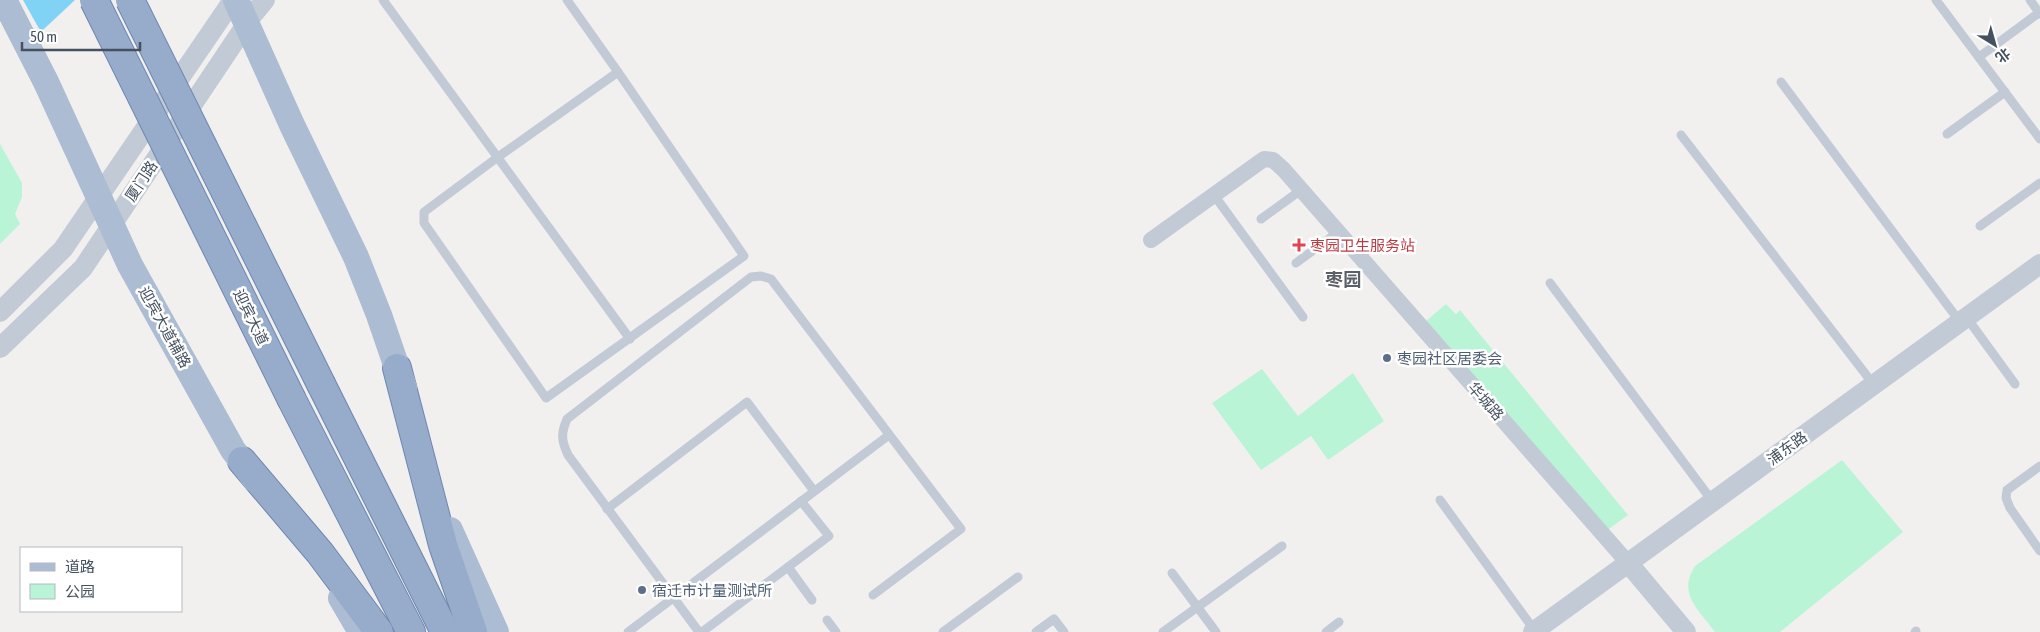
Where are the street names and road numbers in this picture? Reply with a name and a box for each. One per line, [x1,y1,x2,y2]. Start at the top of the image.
street label: 厦门路 [122,157,160,205]
street label: 迎宾大道辅路 [136,284,194,370]
street label: 迎宾大道 [230,286,272,348]
street label: 华城路 [1465,378,1507,424]
street label: 浦东路 [1764,428,1810,468]

